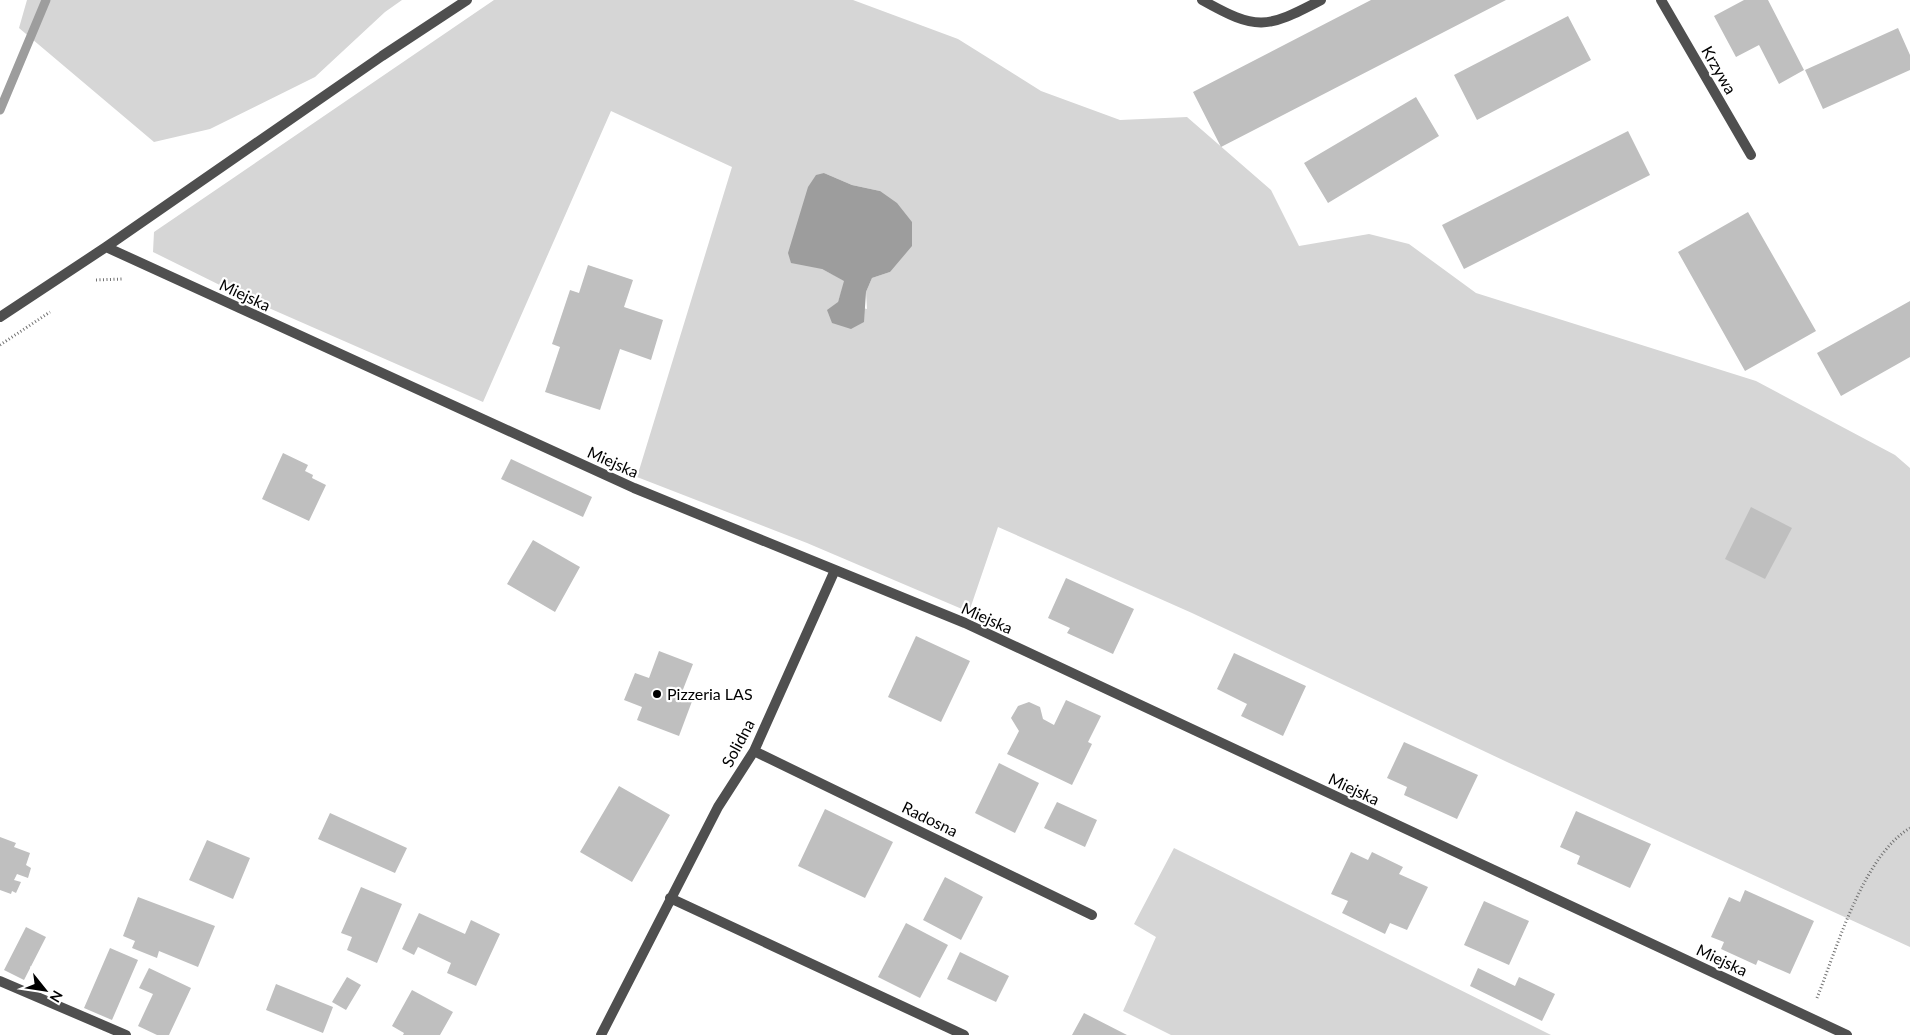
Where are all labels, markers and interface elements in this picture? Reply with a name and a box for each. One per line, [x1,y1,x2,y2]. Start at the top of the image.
street label: Krzywa [1698,42,1741,97]
street label: Miejska [217,275,274,315]
street label: Miejska [585,442,642,481]
street label: Miejska [959,598,1016,637]
place label: Pizzeria LAS [667,684,753,703]
marker: Pizzeria LAS [651,688,663,700]
street label: Solidna [717,716,758,770]
street label: Miejska [1326,769,1383,809]
street label: Radosna [899,797,961,840]
street label: Miejska [1694,940,1751,980]
north arrow [20,965,70,1015]
text: N [47,988,67,1006]

